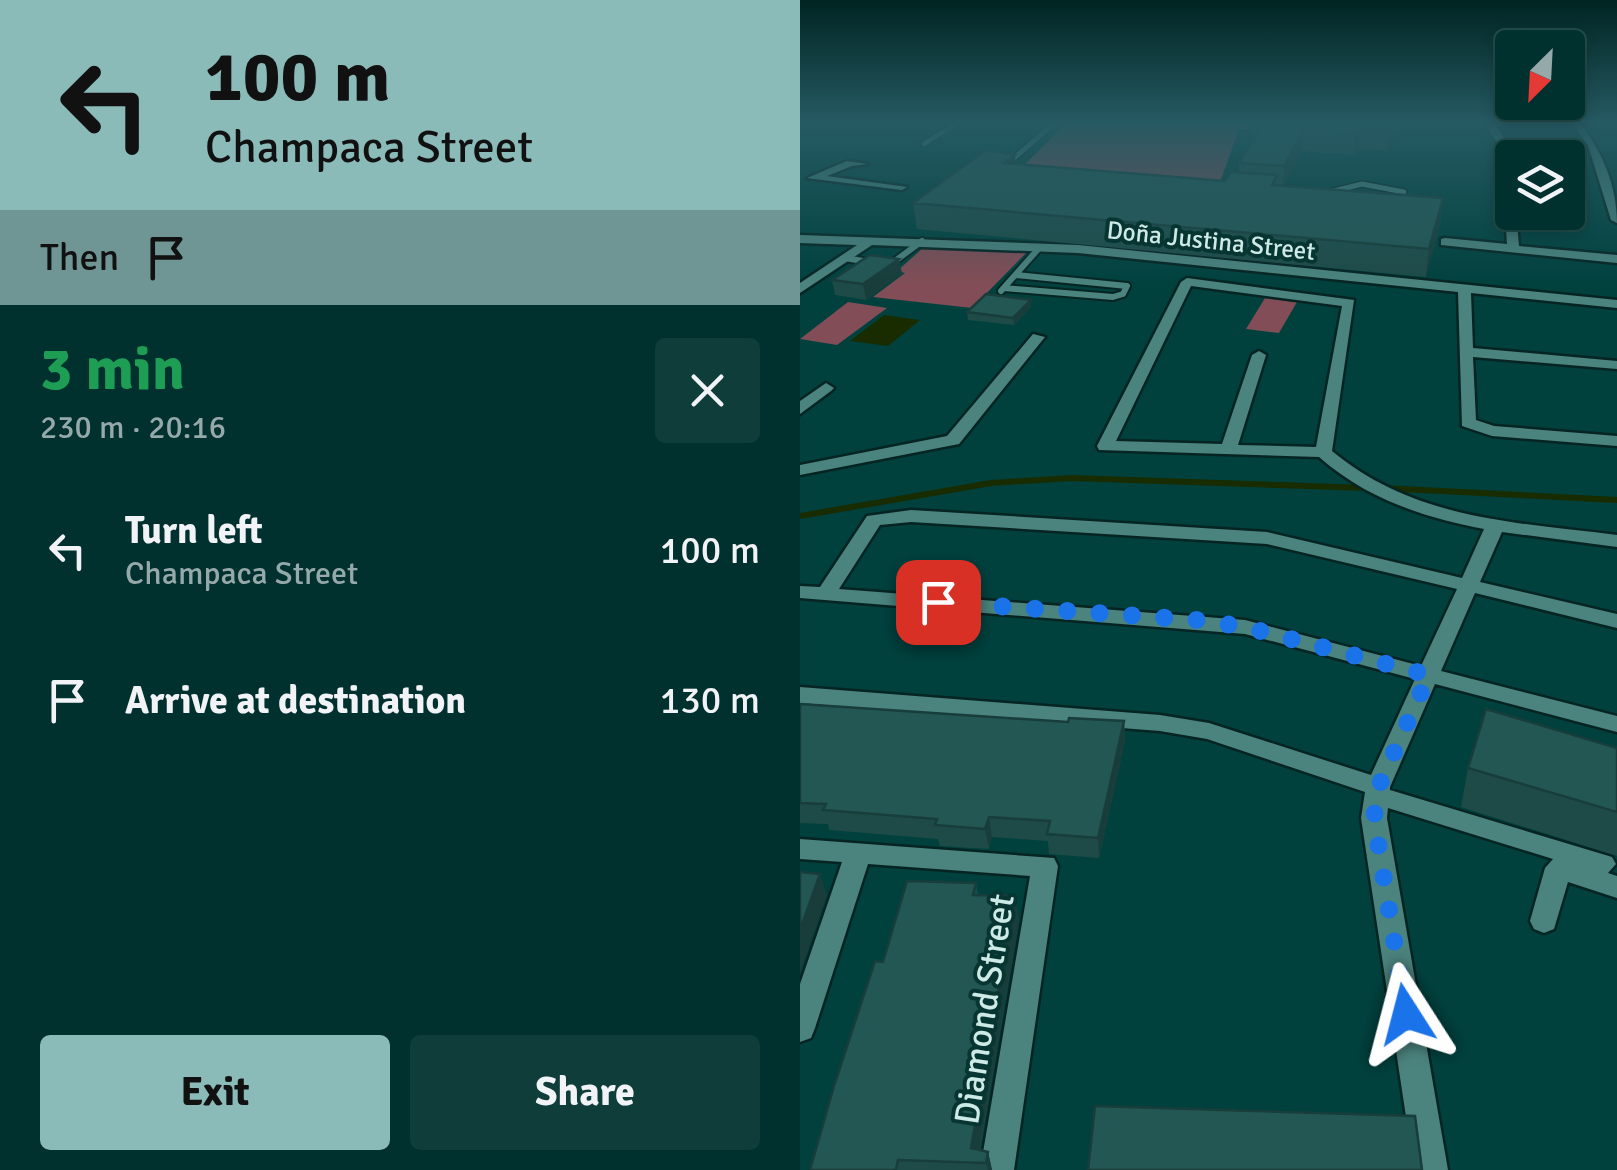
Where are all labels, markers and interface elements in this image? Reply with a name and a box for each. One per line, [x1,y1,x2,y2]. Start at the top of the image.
north arrow [1495,30,1585,120]
map controls [1495,30,1585,230]
text: 100 m [205,34,390,120]
icon: left [40,40,170,170]
text: Champaca Street [205,120,533,175]
button: layers [1495,140,1585,230]
street label: Doña Justina Street [1105,214,1317,267]
icon: arrive [139,230,194,285]
text: Then [40,234,119,281]
text: 3 min [40,333,185,407]
button: close [655,338,760,443]
text: 230 m · 20:16 [40,408,226,447]
text: Turn left [125,507,263,554]
icon: left [40,523,95,578]
text: 100 m [660,527,760,574]
text: Champaca Street [125,554,358,593]
pin [896,560,981,645]
icon: arrive [911,575,966,630]
icon: arrive [40,673,95,728]
text: Arrive at destination [125,677,466,724]
text: 130 m [660,677,760,724]
street label: Diamond Street [945,891,1024,1127]
position arrow [1354,962,1458,1066]
button: Exit [40,1035,390,1150]
button: Share [410,1035,760,1150]

